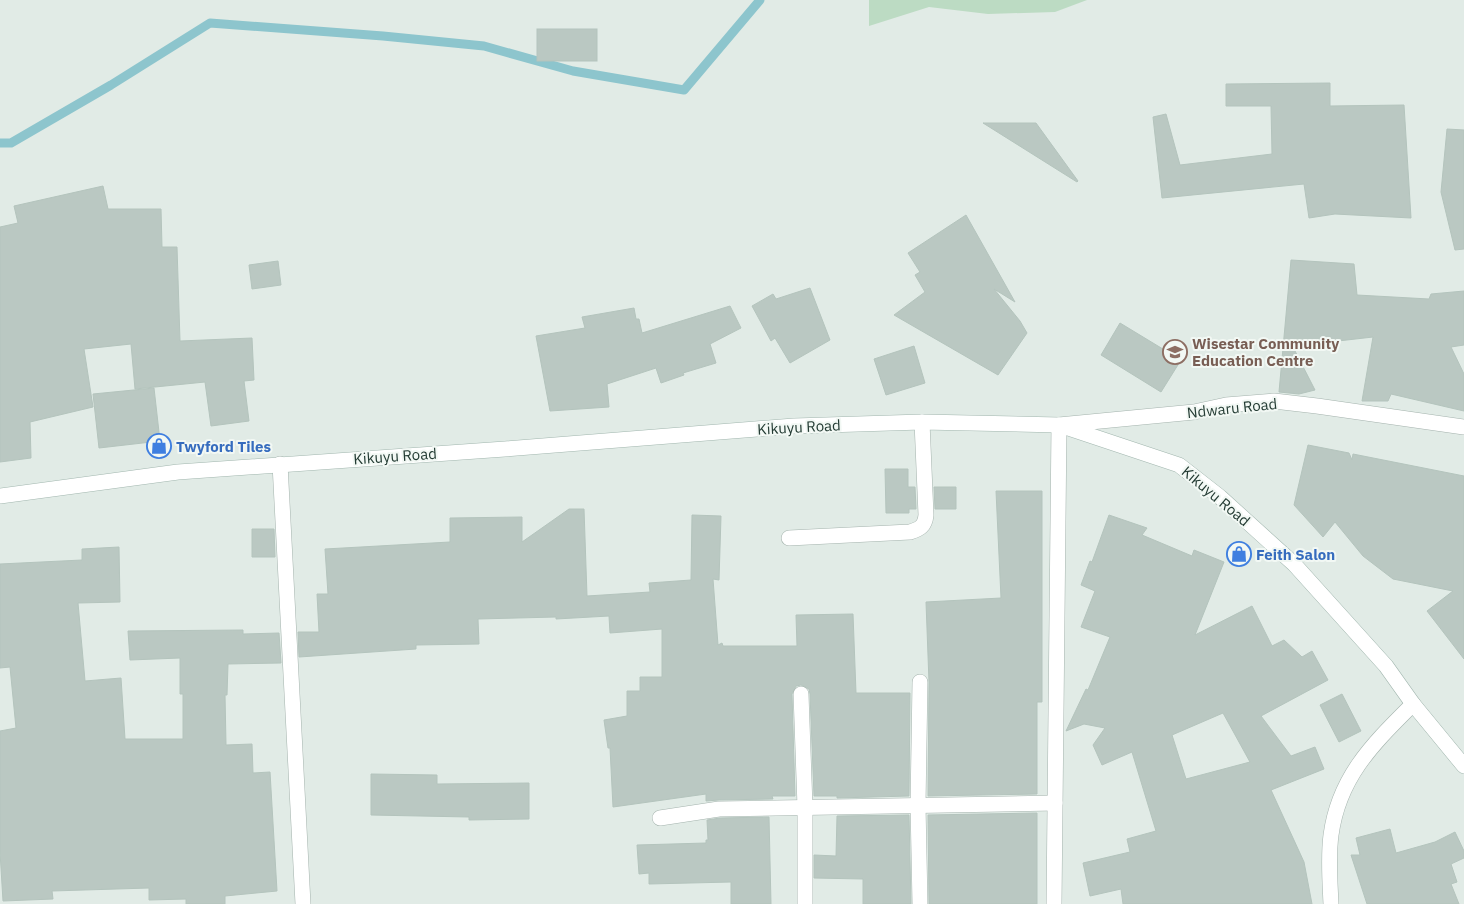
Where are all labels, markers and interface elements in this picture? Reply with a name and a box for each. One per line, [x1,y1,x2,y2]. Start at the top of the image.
place label: Wisestar Community Education Centre [1192,334,1339,370]
school or university icon: Wisestar Community Education Centre [1162,339,1188,365]
street label: Ndwaru Road [1186,394,1278,422]
street label: Kikuyu Road [757,415,841,439]
shop icon: Twyford Tiles [146,433,172,459]
place label: Twyford Tiles [176,437,271,456]
street label: Kikuyu Road [353,444,437,468]
street label: Kikuyu Road [1178,462,1254,530]
shop icon: Feith Salon [1226,541,1252,567]
place label: Feith Salon [1256,545,1335,564]

